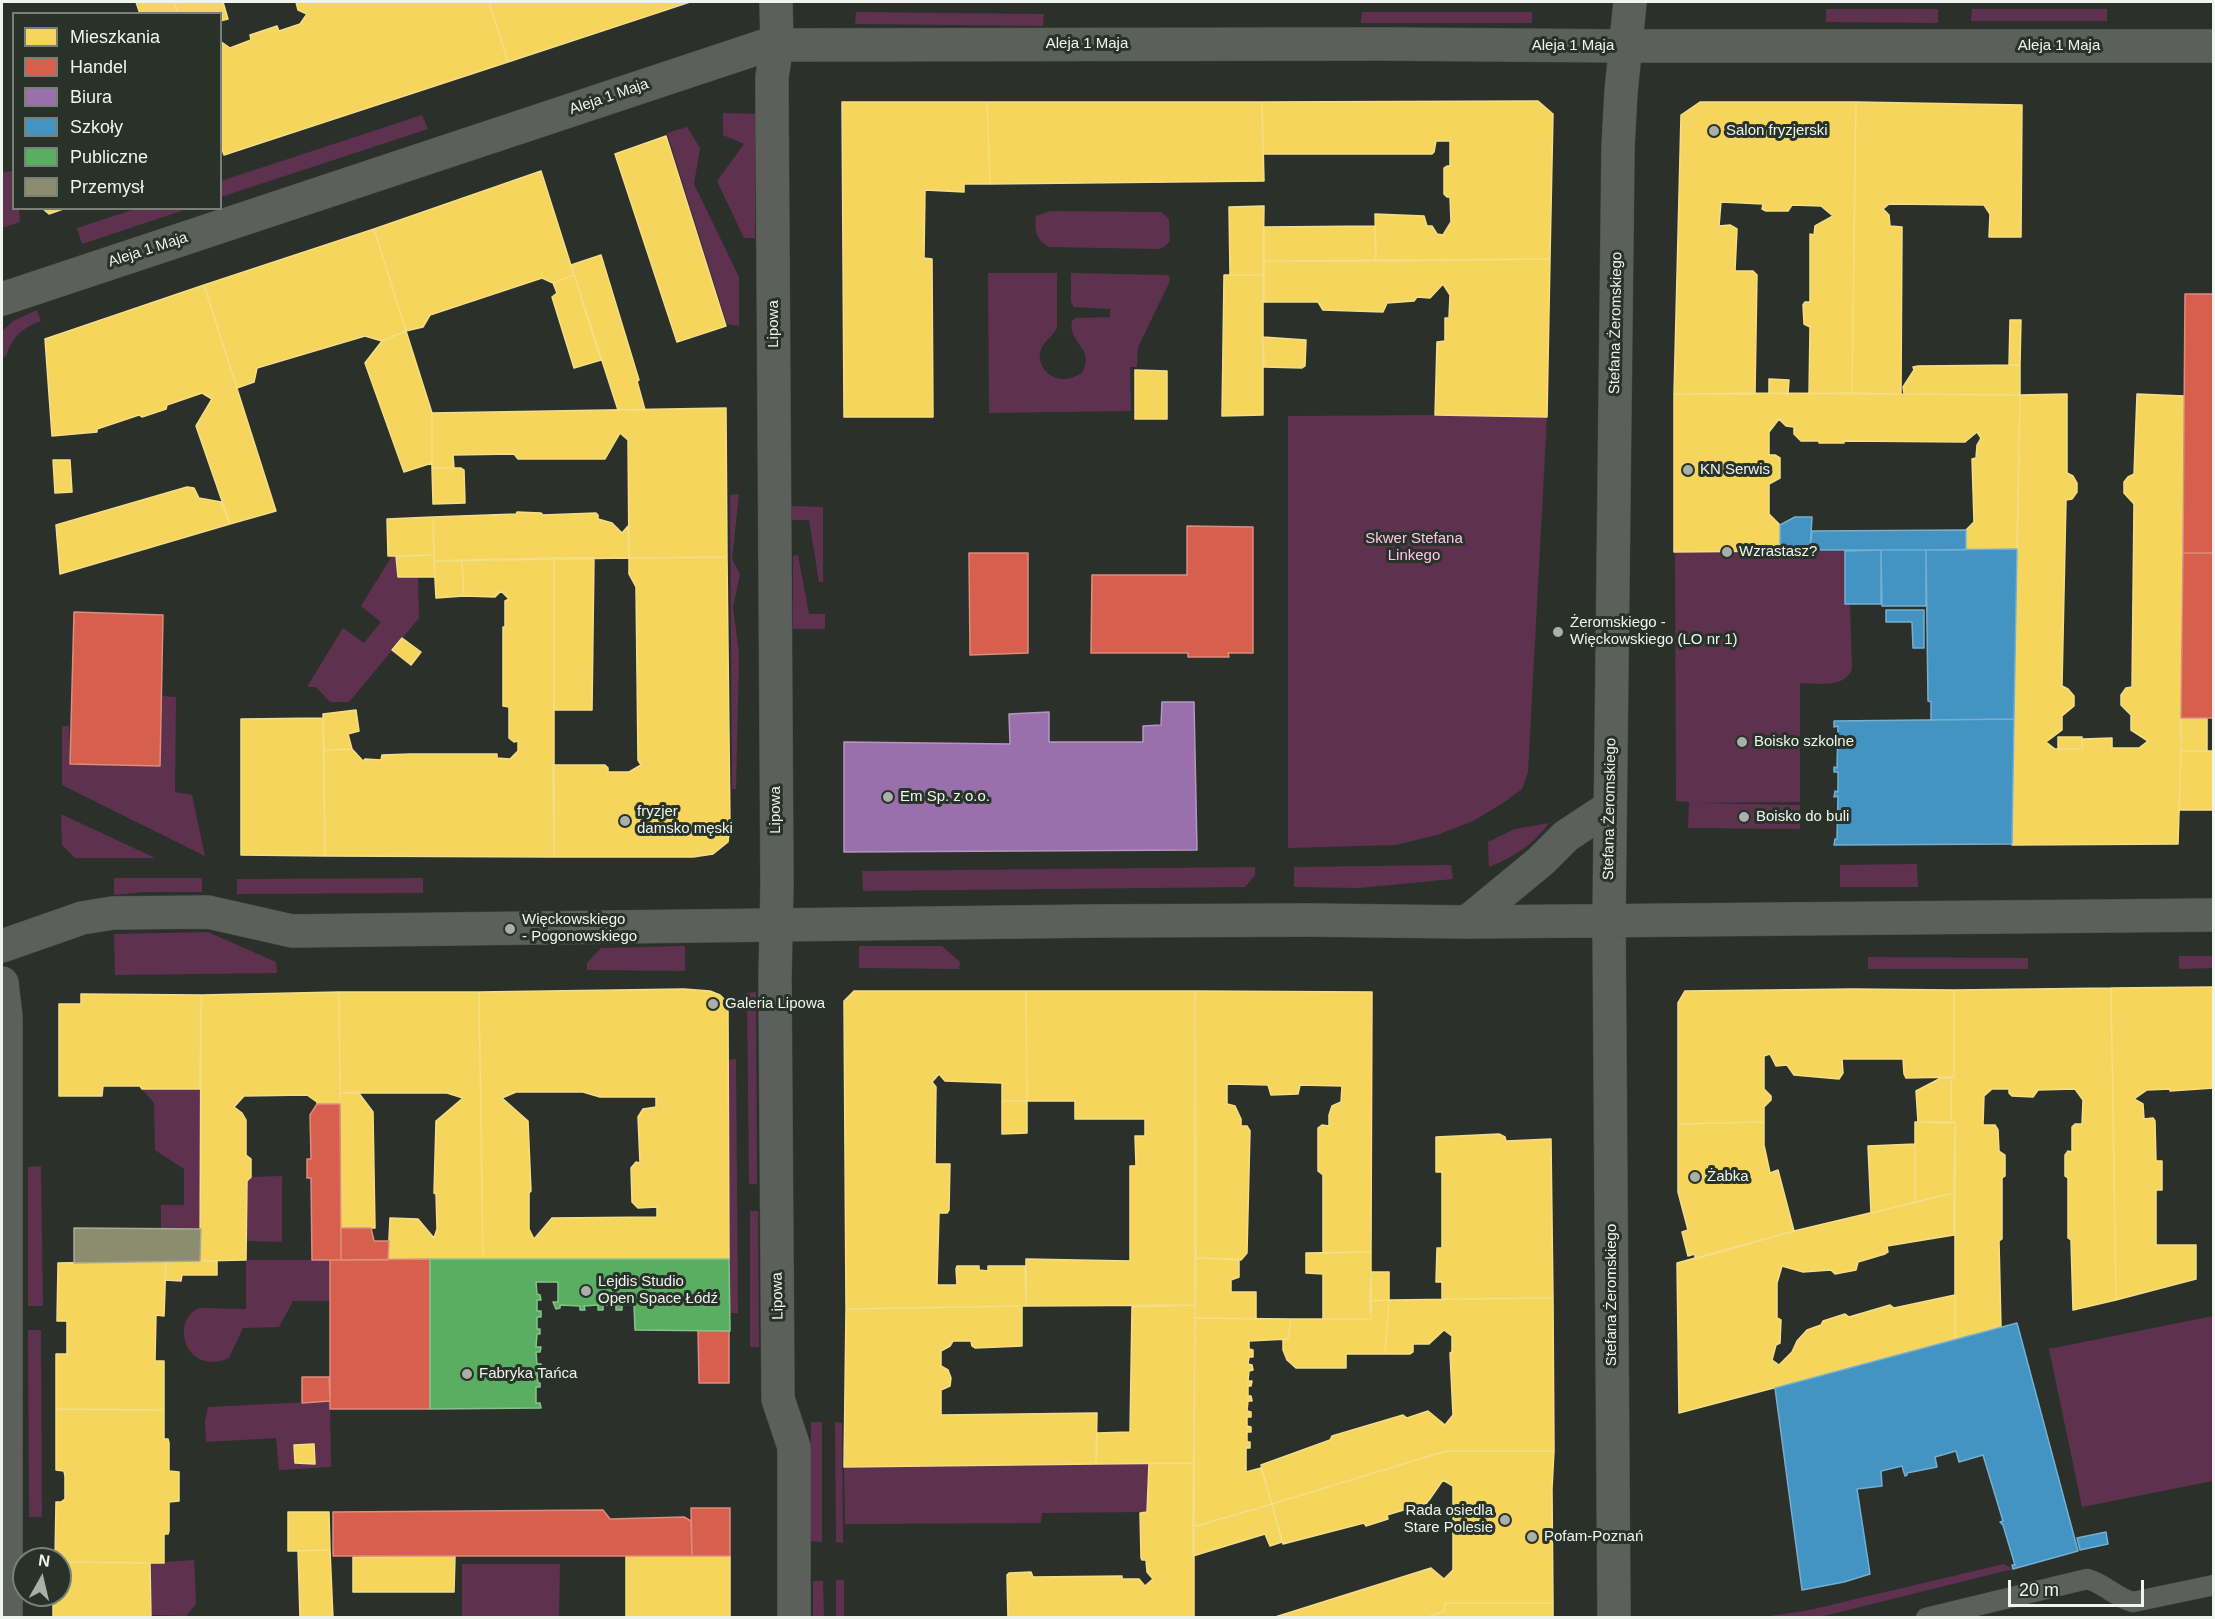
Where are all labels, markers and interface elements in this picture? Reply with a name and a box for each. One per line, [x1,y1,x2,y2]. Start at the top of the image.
legend [12,12,222,210]
text: Mieszkania [70,27,160,47]
street label: Aleja 1 Maja [1046,35,1128,53]
street label: Aleja 1 Maja [1532,37,1614,55]
street label: Aleja 1 Maja [2018,37,2100,55]
text: Handel [70,57,127,77]
street label: Aleja 1 Maja [567,75,651,119]
text: Biura [70,87,112,107]
text: Szkoły [70,117,123,137]
place label: Salon fryzjerski [1726,122,1828,140]
marker: Salon fryzjerski [1707,124,1721,138]
text: Publiczne [70,147,148,167]
text: Przemysł [70,177,144,197]
street label: Aleja 1 Maja [106,229,190,271]
street label: Stefana Żeromskiego [1606,252,1626,394]
street label: Lipowa [765,300,783,348]
place label: KN Serwis [1700,461,1770,479]
marker: KN Serwis [1681,463,1695,477]
park label: Skwer Stefana Linkego [1365,530,1463,565]
place label: Wzrastasz? [1739,543,1817,561]
marker: Wzrastasz? [1720,545,1734,559]
place label: Żeromskiego - Więckowskiego (LO nr 1) [1570,614,1738,649]
marker: Żeromskiego - Więckowskiego (LO nr 1) [1551,625,1565,639]
place label: Boisko szkolne [1754,733,1854,751]
marker: Boisko szkolne [1735,735,1749,749]
street label: Stefana Żeromskiego [1600,738,1620,880]
street label: Lipowa [767,786,785,834]
place label: Em Sp. z o.o. [900,788,990,806]
marker: Em Sp. z o.o. [881,790,895,804]
place label: fryzjer damsko męski [637,803,733,838]
place label: Boisko do buli [1756,808,1849,826]
marker: Boisko do buli [1737,810,1751,824]
marker: fryzjer damsko męski [618,814,632,828]
place label: Więckowskiego - Pogonowskiego [522,911,637,946]
marker: Więckowskiego - Pogonowskiego [503,922,517,936]
place label: Galeria Lipowa [725,995,825,1013]
marker: Galeria Lipowa [706,997,720,1011]
place label: Żabka [1707,1168,1749,1186]
marker: Żabka [1688,1170,1702,1184]
street label: Stefana Żeromskiego [1603,1224,1621,1366]
street label: Lipowa [769,1272,787,1320]
place label: Lejdis Studio Open Space Łódź [598,1273,718,1308]
marker: Lejdis Studio Open Space Łódź [579,1284,593,1298]
place label: Fabryka Tańca [479,1365,577,1383]
marker: Fabryka Tańca [460,1367,474,1381]
place label: Rada osiedla Stare Polesie [1404,1502,1493,1537]
marker: Rada osiedla Stare Polesie [1498,1513,1512,1527]
place label: Pofam-Poznań [1544,1528,1643,1546]
marker: Pofam-Poznań [1525,1530,1539,1544]
north arrow [12,1547,72,1607]
text: N [37,1551,51,1570]
scale bar [2011,1568,2148,1606]
text: 20 m [2019,1580,2059,1600]

